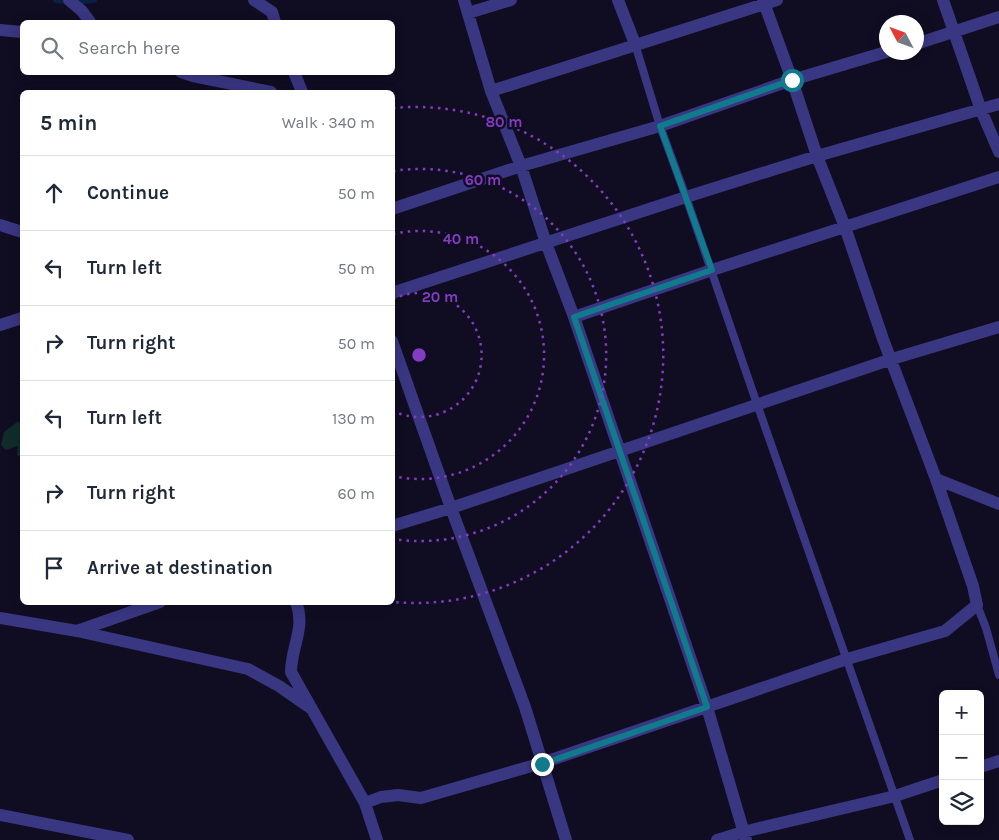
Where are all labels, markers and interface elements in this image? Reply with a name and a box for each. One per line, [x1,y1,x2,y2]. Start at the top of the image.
north arrow [879,15,924,60]
search box [20,20,395,75]
icon: search [38,34,66,62]
text: Search here [78,37,180,59]
route start [781,69,804,92]
text: 5 min [40,111,97,135]
text: Walk · 340 m [282,113,375,132]
text: 80 m [485,113,523,131]
text: 60 m [465,171,501,189]
icon: ahead [40,179,68,207]
text: Continue [87,182,169,204]
text: 50 m [338,184,375,203]
text: 40 m [443,230,479,248]
icon: left [40,254,68,282]
text: Turn left [87,257,162,279]
text: 50 m [338,259,375,278]
text: 20 m [422,288,458,306]
icon: right [40,329,68,357]
text: Turn right [87,332,176,354]
text: 50 m [338,334,375,353]
centre of rings [410,346,428,364]
icon: left [40,404,68,432]
text: Turn left [87,407,162,429]
text: 130 m [332,409,375,428]
icon: right [40,479,68,507]
text: Turn right [87,482,176,504]
text: 60 m [338,484,375,503]
icon: arrive [40,554,68,582]
text: Arrive at destination [87,557,273,579]
map controls [939,690,984,825]
button: + [939,690,984,735]
button: − [939,735,984,780]
route end [531,753,554,776]
button: layers [939,780,984,825]

